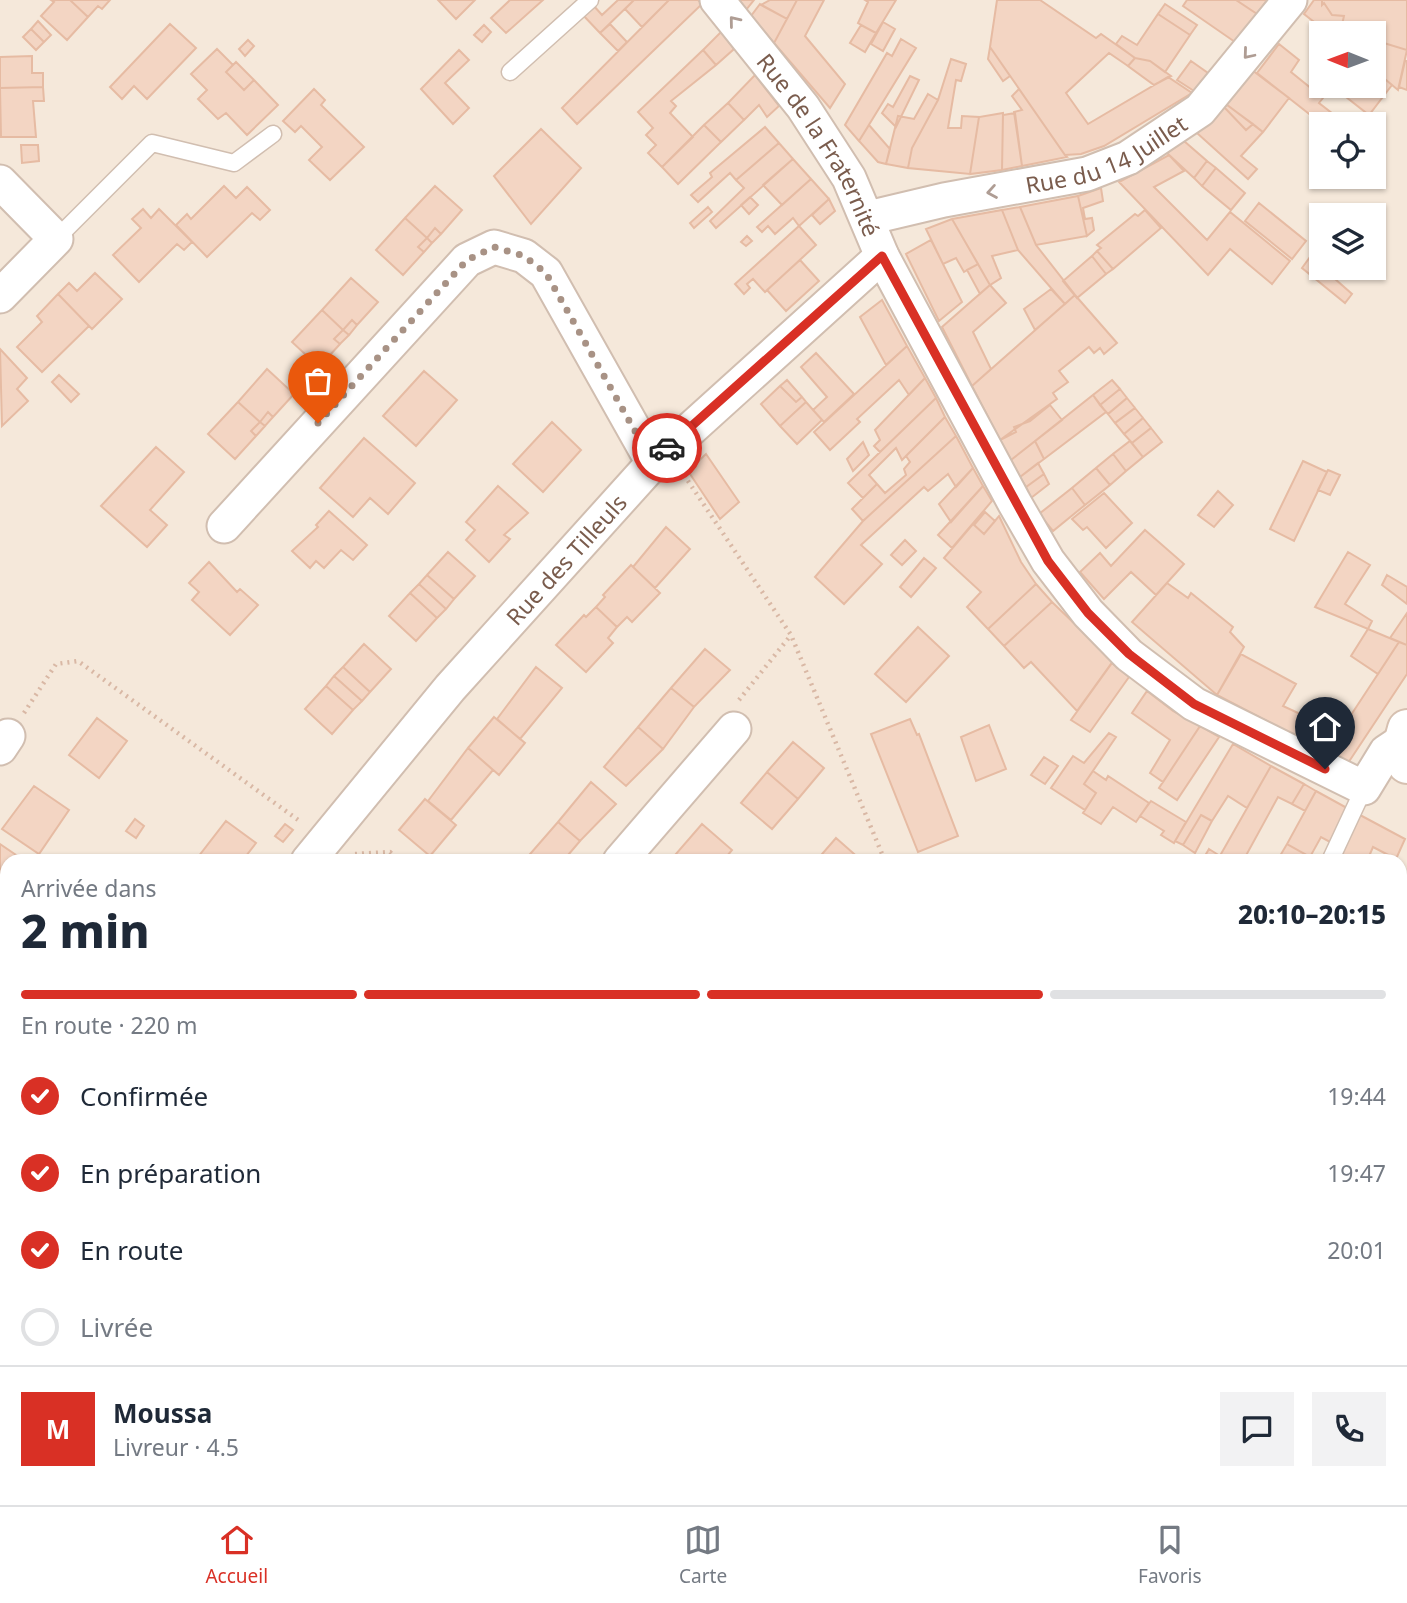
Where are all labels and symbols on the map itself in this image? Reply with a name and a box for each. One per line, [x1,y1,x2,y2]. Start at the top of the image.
one-way arrow [730,16,742,29]
north arrow [1309,21,1386,98]
one-way arrow [1244,45,1256,58]
street label: Rue de la Fraternité [750,46,888,241]
street label: Rue du 14 Juillet [1023,107,1193,201]
one-way arrow [986,183,998,198]
pin [288,351,348,423]
courier [632,413,702,483]
street label: Rue des Tilleuls [498,487,634,632]
pin [1295,697,1355,769]

